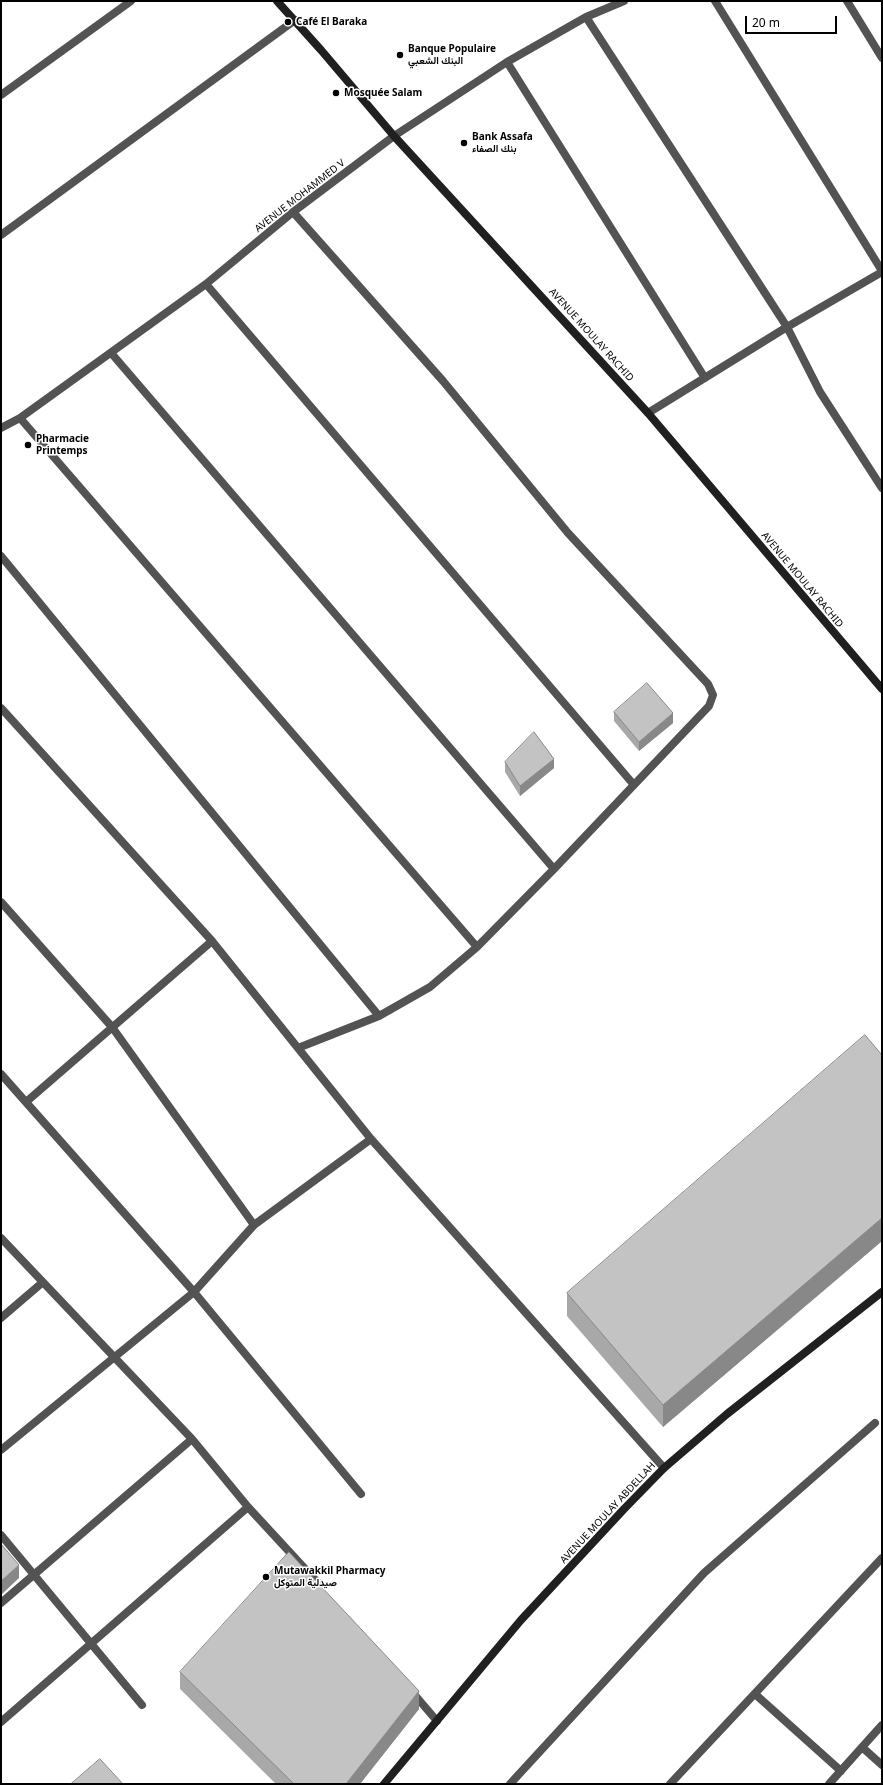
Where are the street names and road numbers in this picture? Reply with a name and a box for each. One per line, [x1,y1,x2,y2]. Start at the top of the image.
street label: AVENUE MOHAMMED V [253,157,347,235]
street label: AVENUE MOULAY RACHID [546,286,636,384]
street label: AVENUE MOULAY RACHID [759,530,845,630]
street label: AVENUE MOULAY ABDELLAH [558,1460,658,1566]

